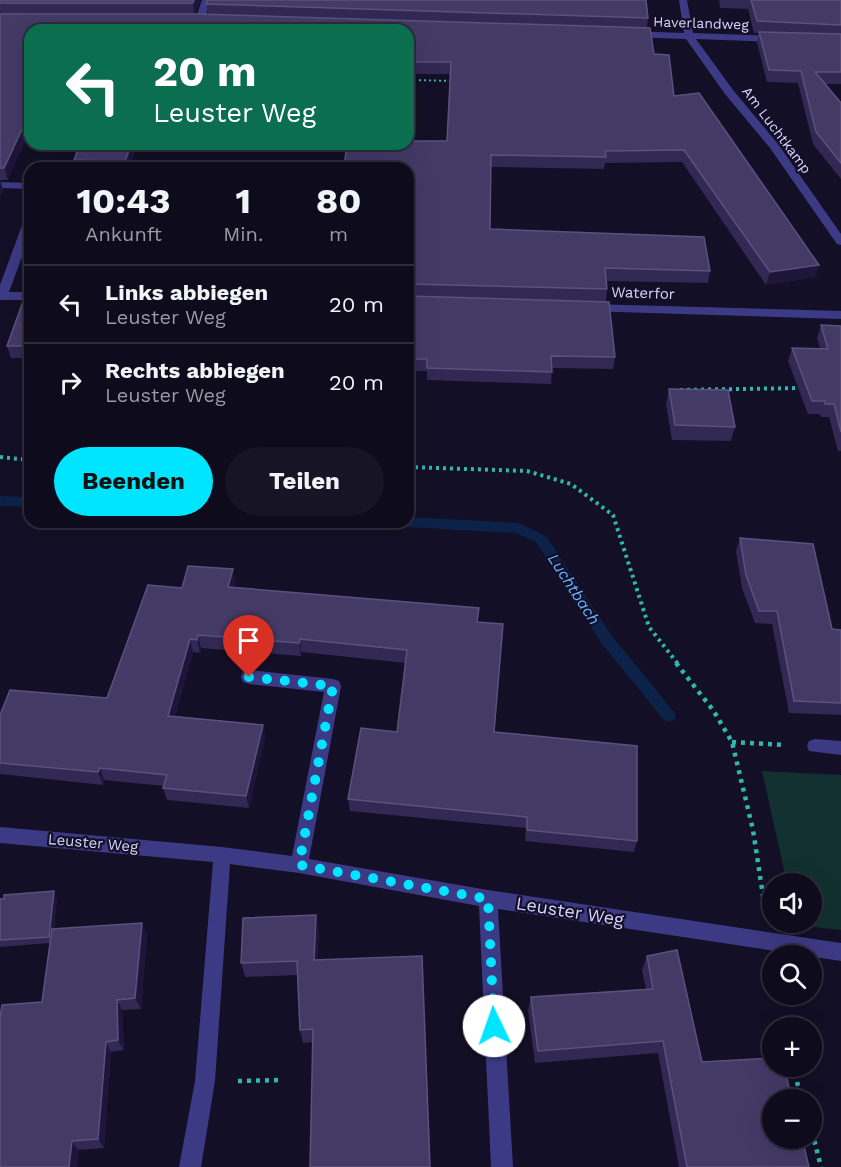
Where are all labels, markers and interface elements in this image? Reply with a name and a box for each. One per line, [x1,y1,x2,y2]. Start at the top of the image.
street label: Haverlandweg [653,13,750,33]
text: 20 m [153,47,257,96]
icon: left [54,48,132,126]
street label: Am Luchtkamp [739,84,815,176]
text: Leuster Weg [153,97,316,129]
text: 10:43 [76,180,171,222]
text: 1 [235,180,251,222]
text: 80 [316,180,362,222]
text: Ankunft [85,222,162,246]
text: Min. [223,222,263,246]
text: m [329,222,348,246]
text: Links abbiegen [105,280,268,305]
street label: Waterfor [611,283,675,303]
icon: left [54,288,87,321]
text: 20 m [329,292,384,317]
text: Leuster Weg [105,305,226,329]
text: Rechts abbiegen [105,358,285,383]
icon: right [54,366,87,399]
text: 20 m [329,370,384,395]
text: Leuster Weg [105,383,226,407]
button: Beenden [54,447,213,516]
button: Teilen [225,447,384,516]
water label: Luchtbach [544,550,604,628]
pin [223,615,274,677]
icon: arrive [232,624,265,657]
street label: Leuster Weg [47,830,139,856]
map controls [762,873,822,1149]
button: sound [762,873,822,933]
street label: Leuster Weg [515,892,626,930]
button: search [762,945,822,1005]
position arrow [462,994,526,1058]
button: + [762,1017,822,1077]
button: − [762,1089,822,1149]

